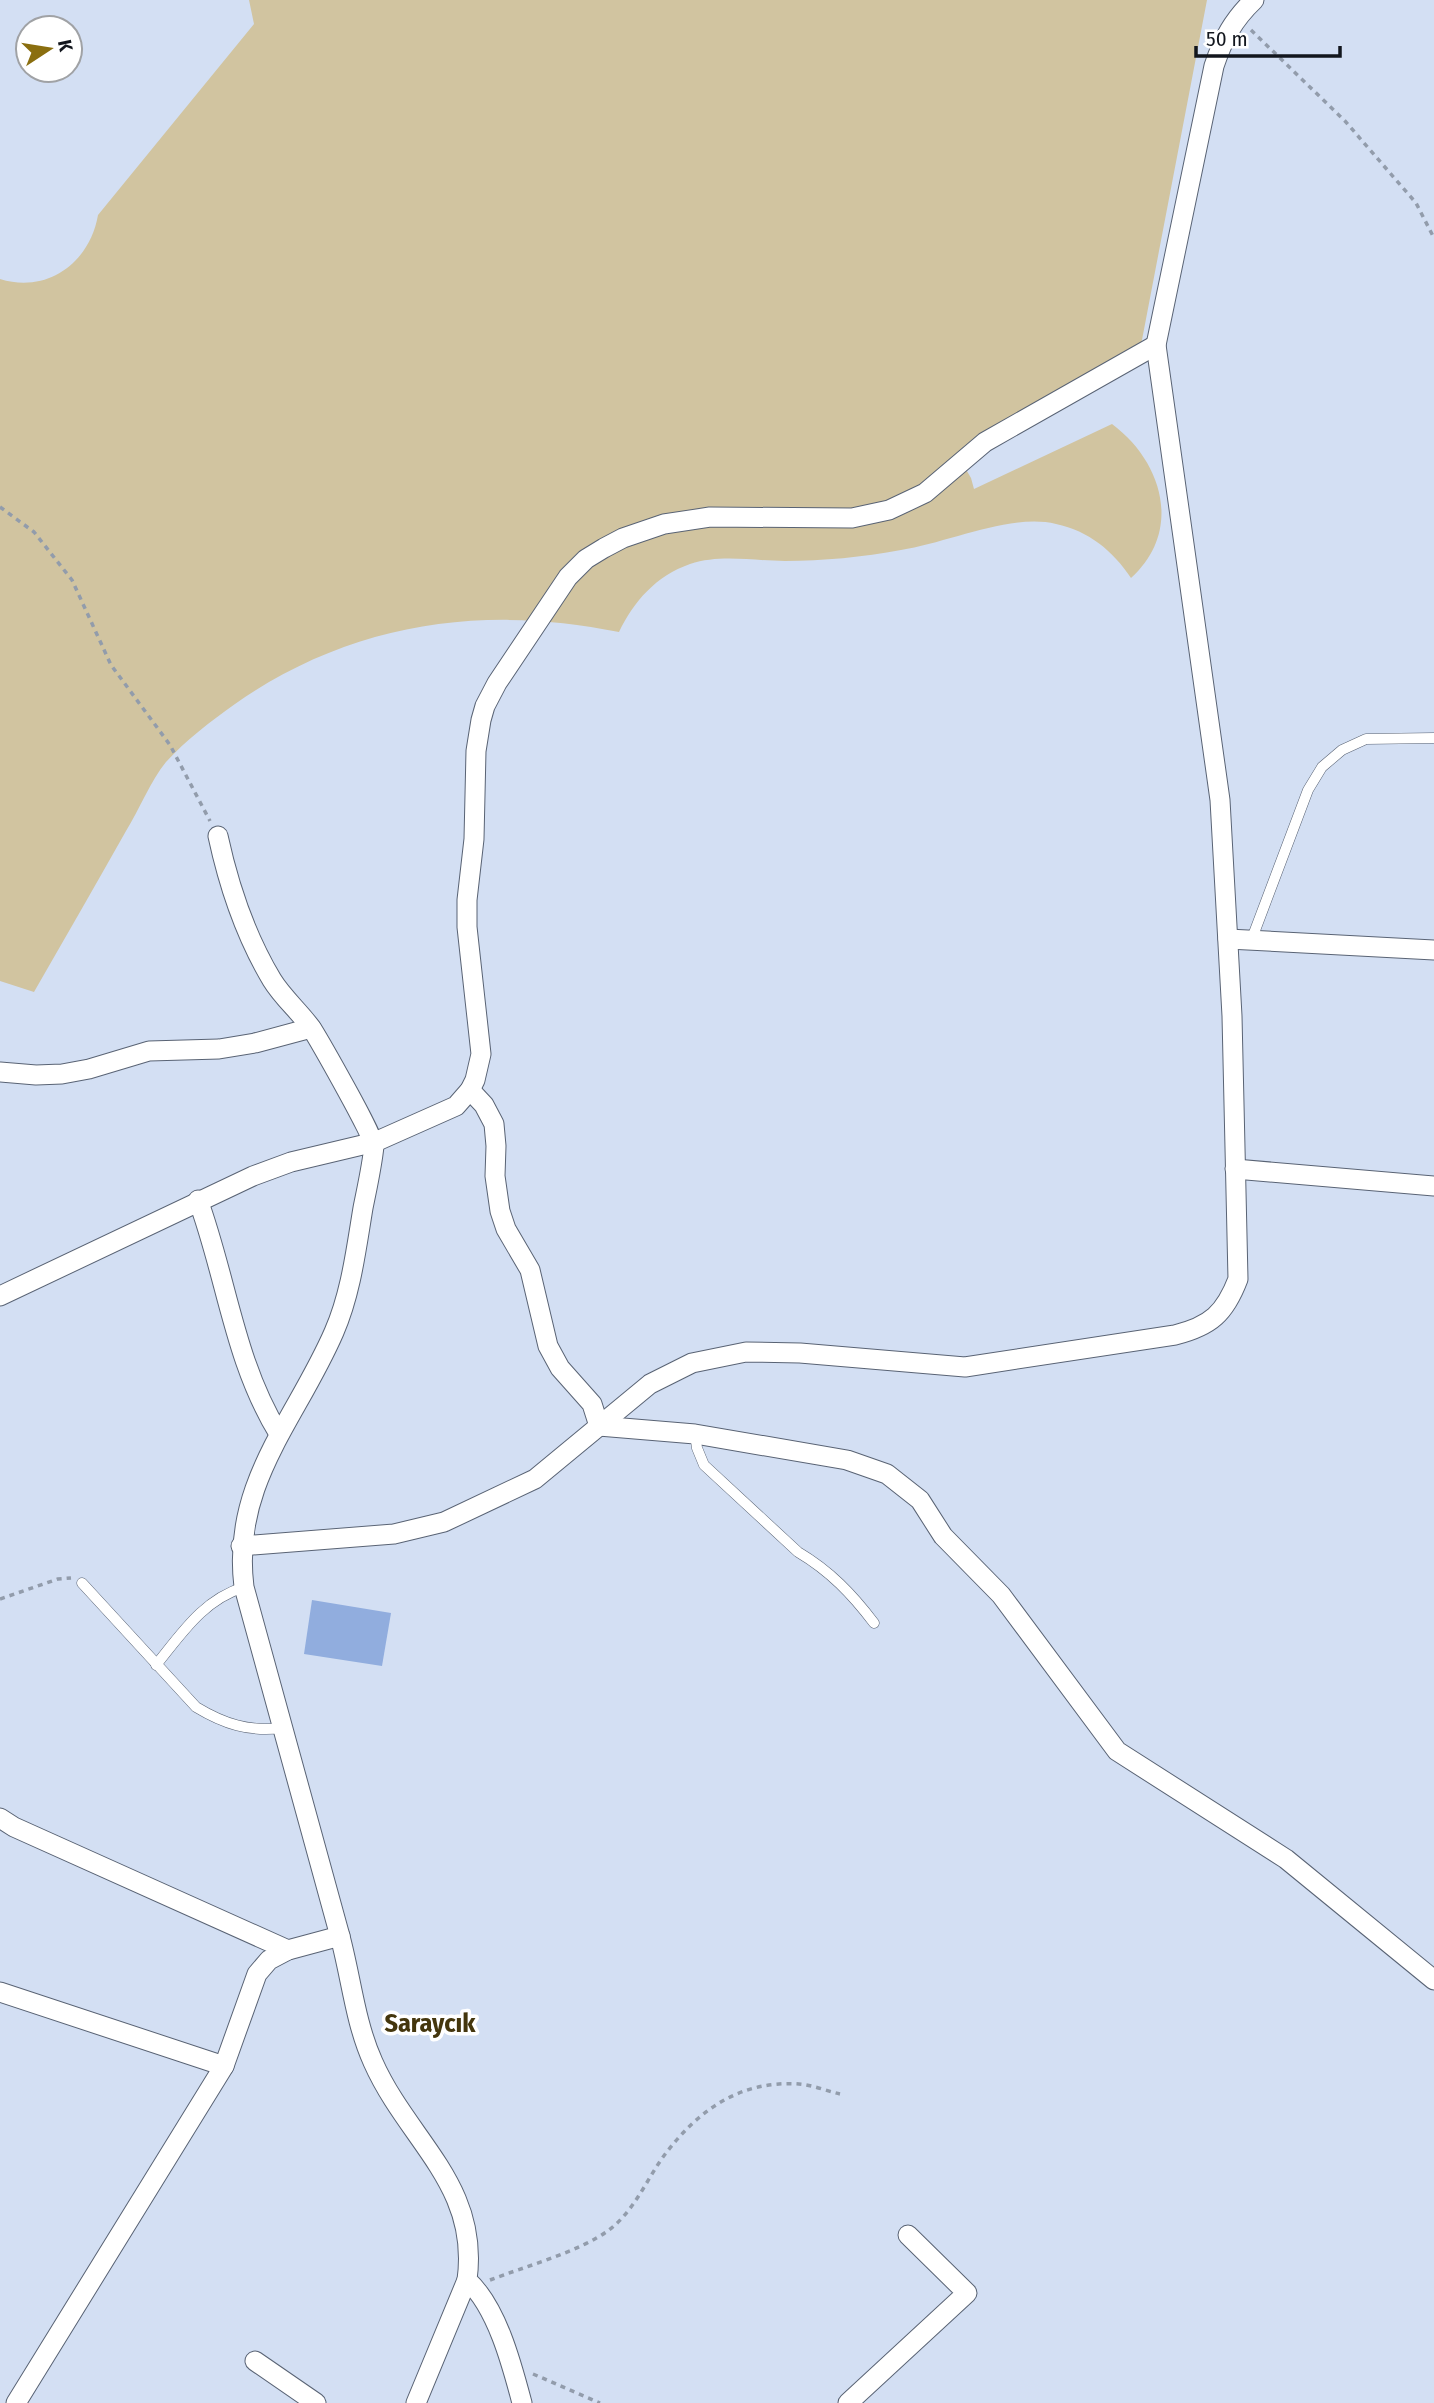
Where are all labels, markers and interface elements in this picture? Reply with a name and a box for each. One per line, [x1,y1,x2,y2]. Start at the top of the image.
north arrow [14,14,84,84]
scale bar [1196,14,1340,58]
text: 50 m [1206,26,1248,52]
text: K [53,38,78,54]
district label: Saraycık [384,2008,476,2039]

